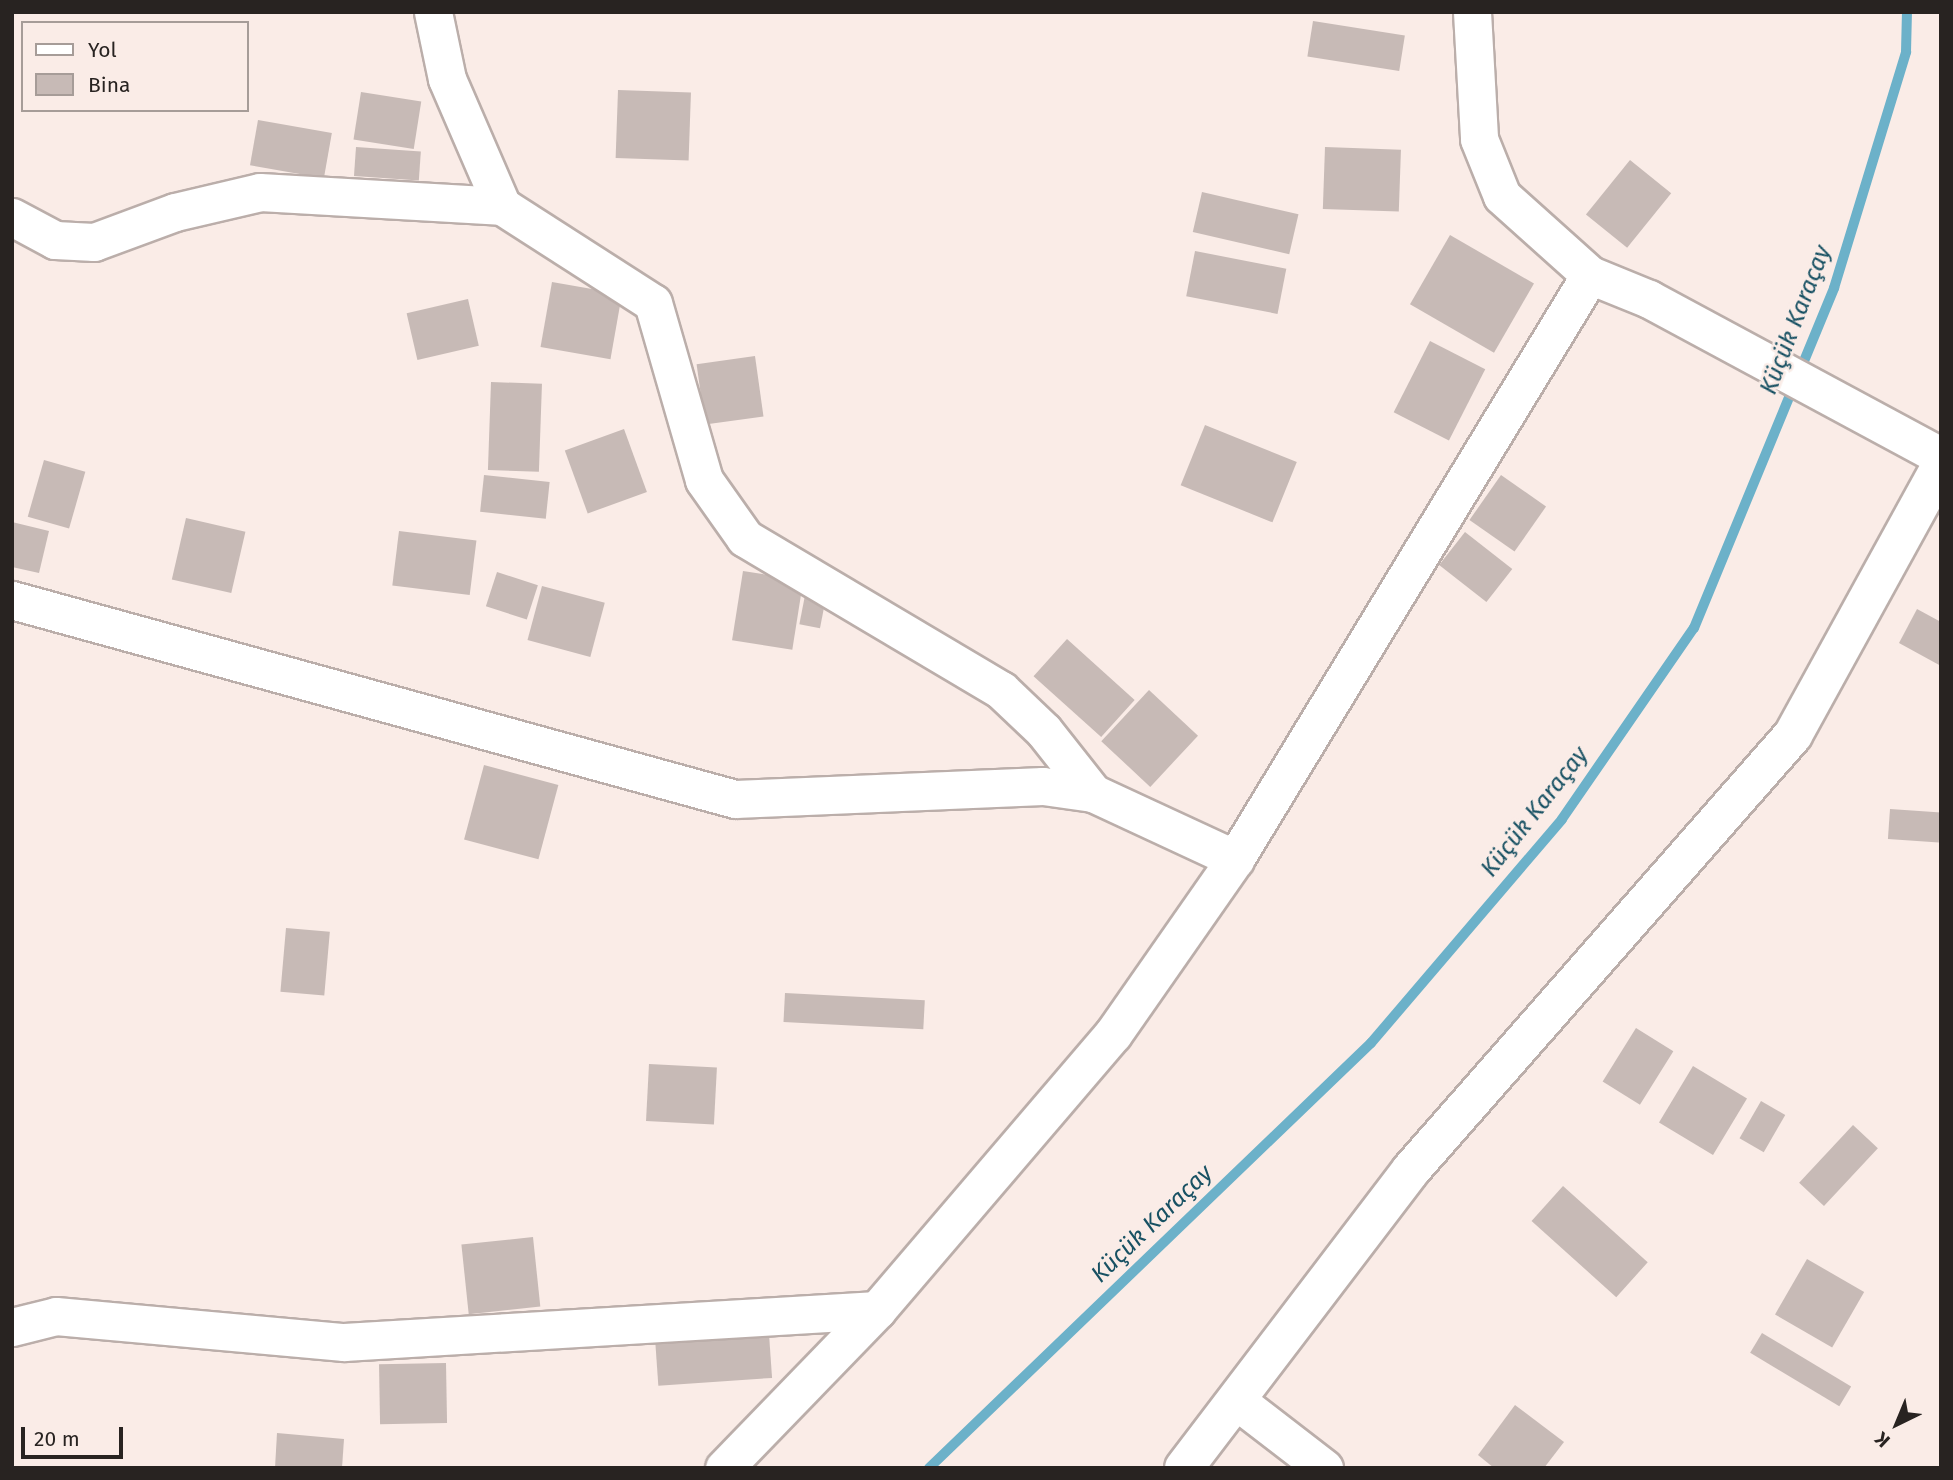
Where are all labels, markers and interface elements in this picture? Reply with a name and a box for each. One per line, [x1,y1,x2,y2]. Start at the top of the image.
legend [21,21,248,112]
text: Yol [88,37,117,63]
text: Bina [88,72,130,98]
water label: Küçük Karaçay [1754,241,1838,399]
water label: Küçük Karaçay [1475,741,1595,883]
water label: Küçük Karaçay [1085,1159,1219,1289]
north arrow [1862,1389,1932,1459]
scale bar [24,1414,126,1458]
text: 20 m [34,1426,80,1452]
text: K [1870,1427,1895,1452]

